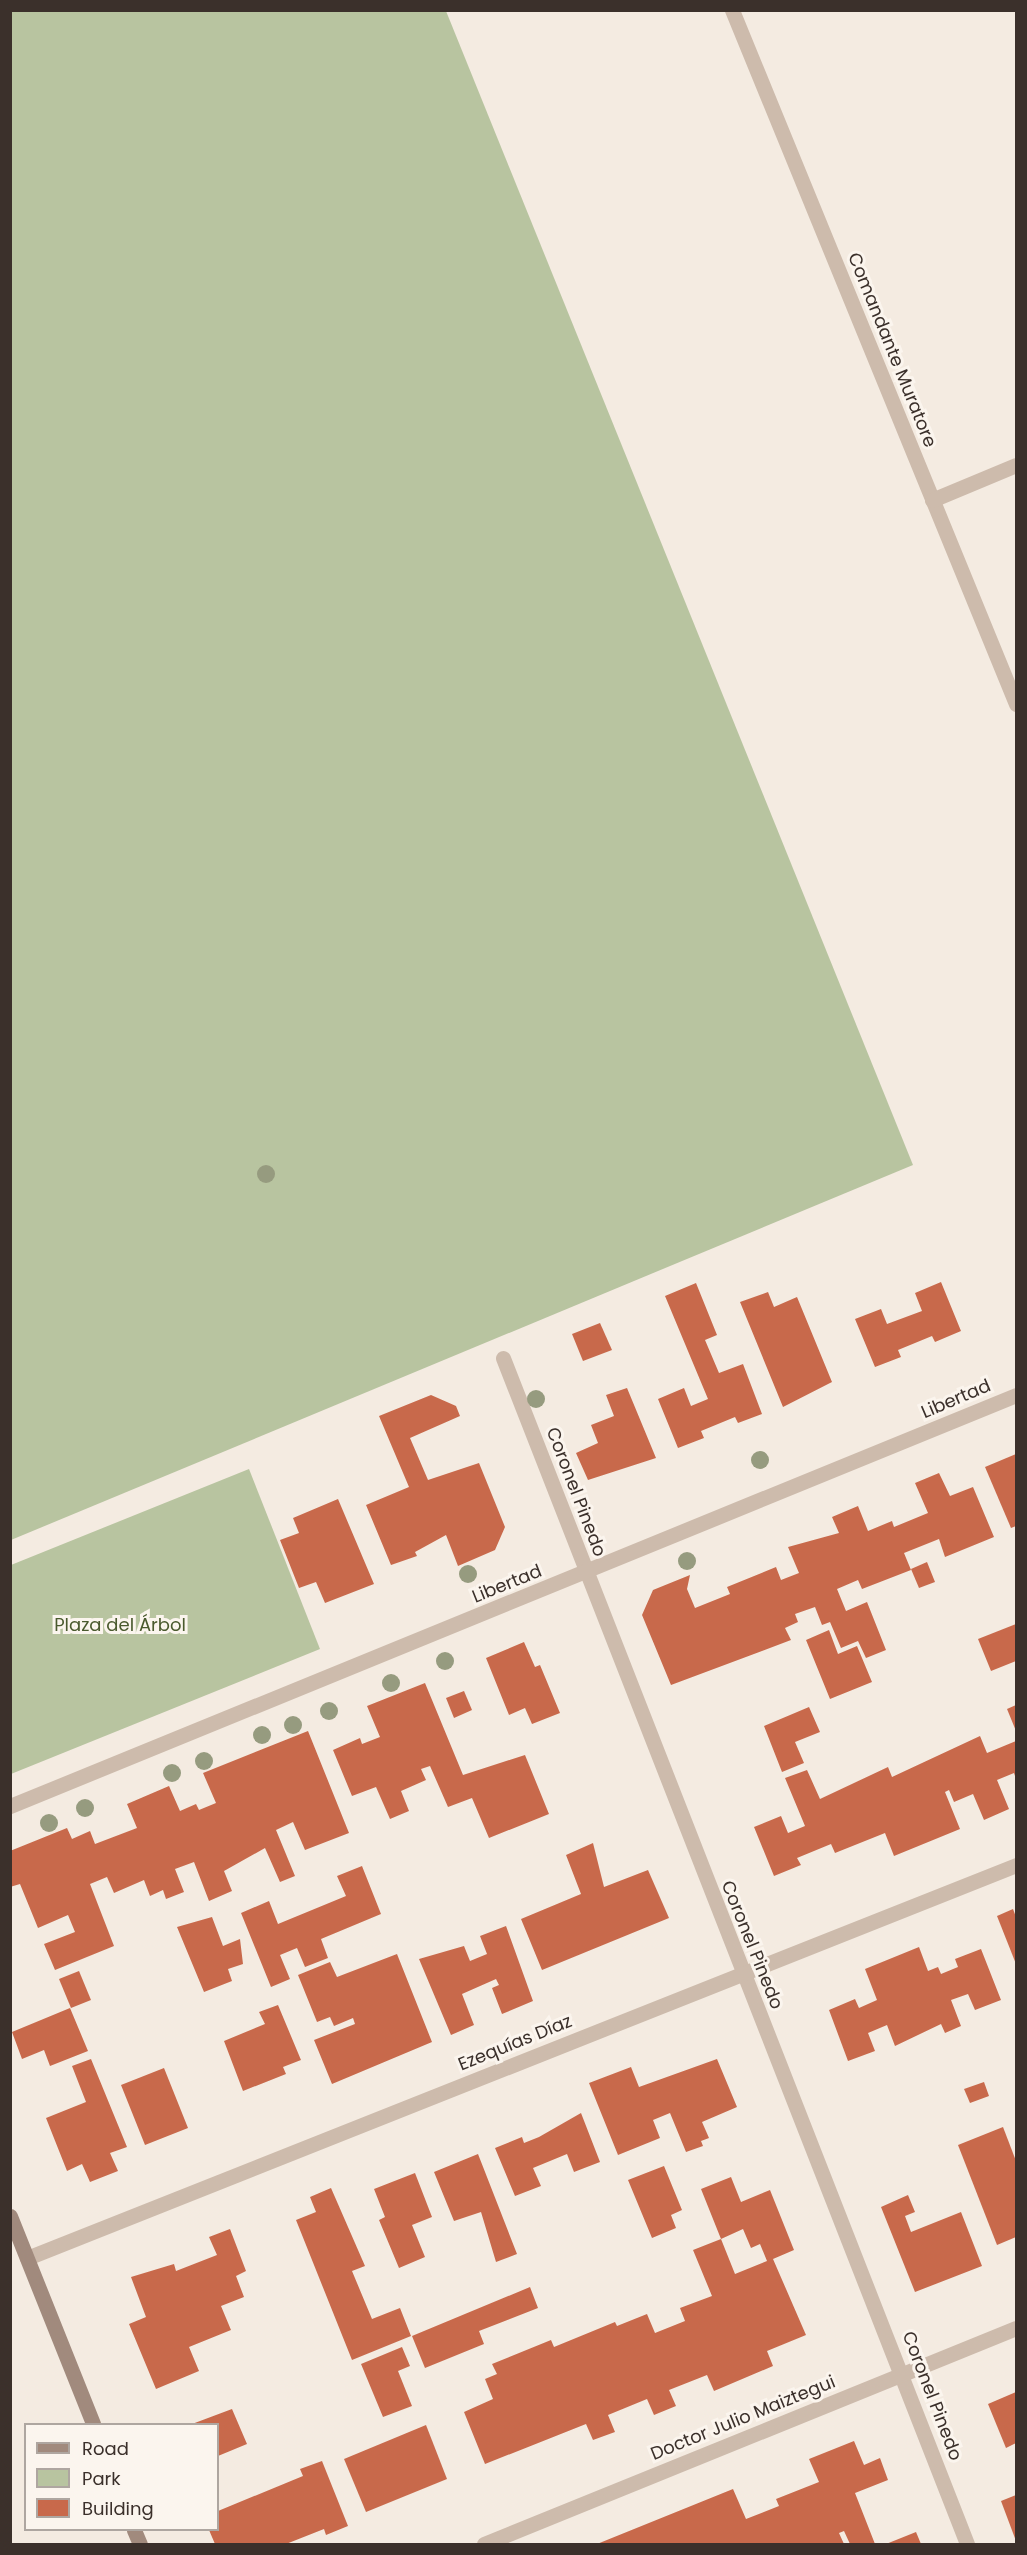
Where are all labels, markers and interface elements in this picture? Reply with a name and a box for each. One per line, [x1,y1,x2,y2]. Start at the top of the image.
street label: Comandante Muratore [843,250,941,450]
street label: Libertad [918,1375,994,1423]
street label: Coronel Pinedo [541,1424,611,1560]
street label: Libertad [469,1560,545,1608]
park label: Plaza del Árbol [54,1614,186,1636]
street label: Coronel Pinedo [716,1878,788,2012]
street label: Ezequías Díaz [455,2010,575,2076]
street label: Coronel Pinedo [897,2328,967,2464]
street label: Doctor Julio Maiztegui [648,2371,838,2465]
legend [24,2423,219,2531]
text: Road [82,2436,129,2461]
text: Park [82,2466,121,2491]
text: Building [82,2496,154,2521]

